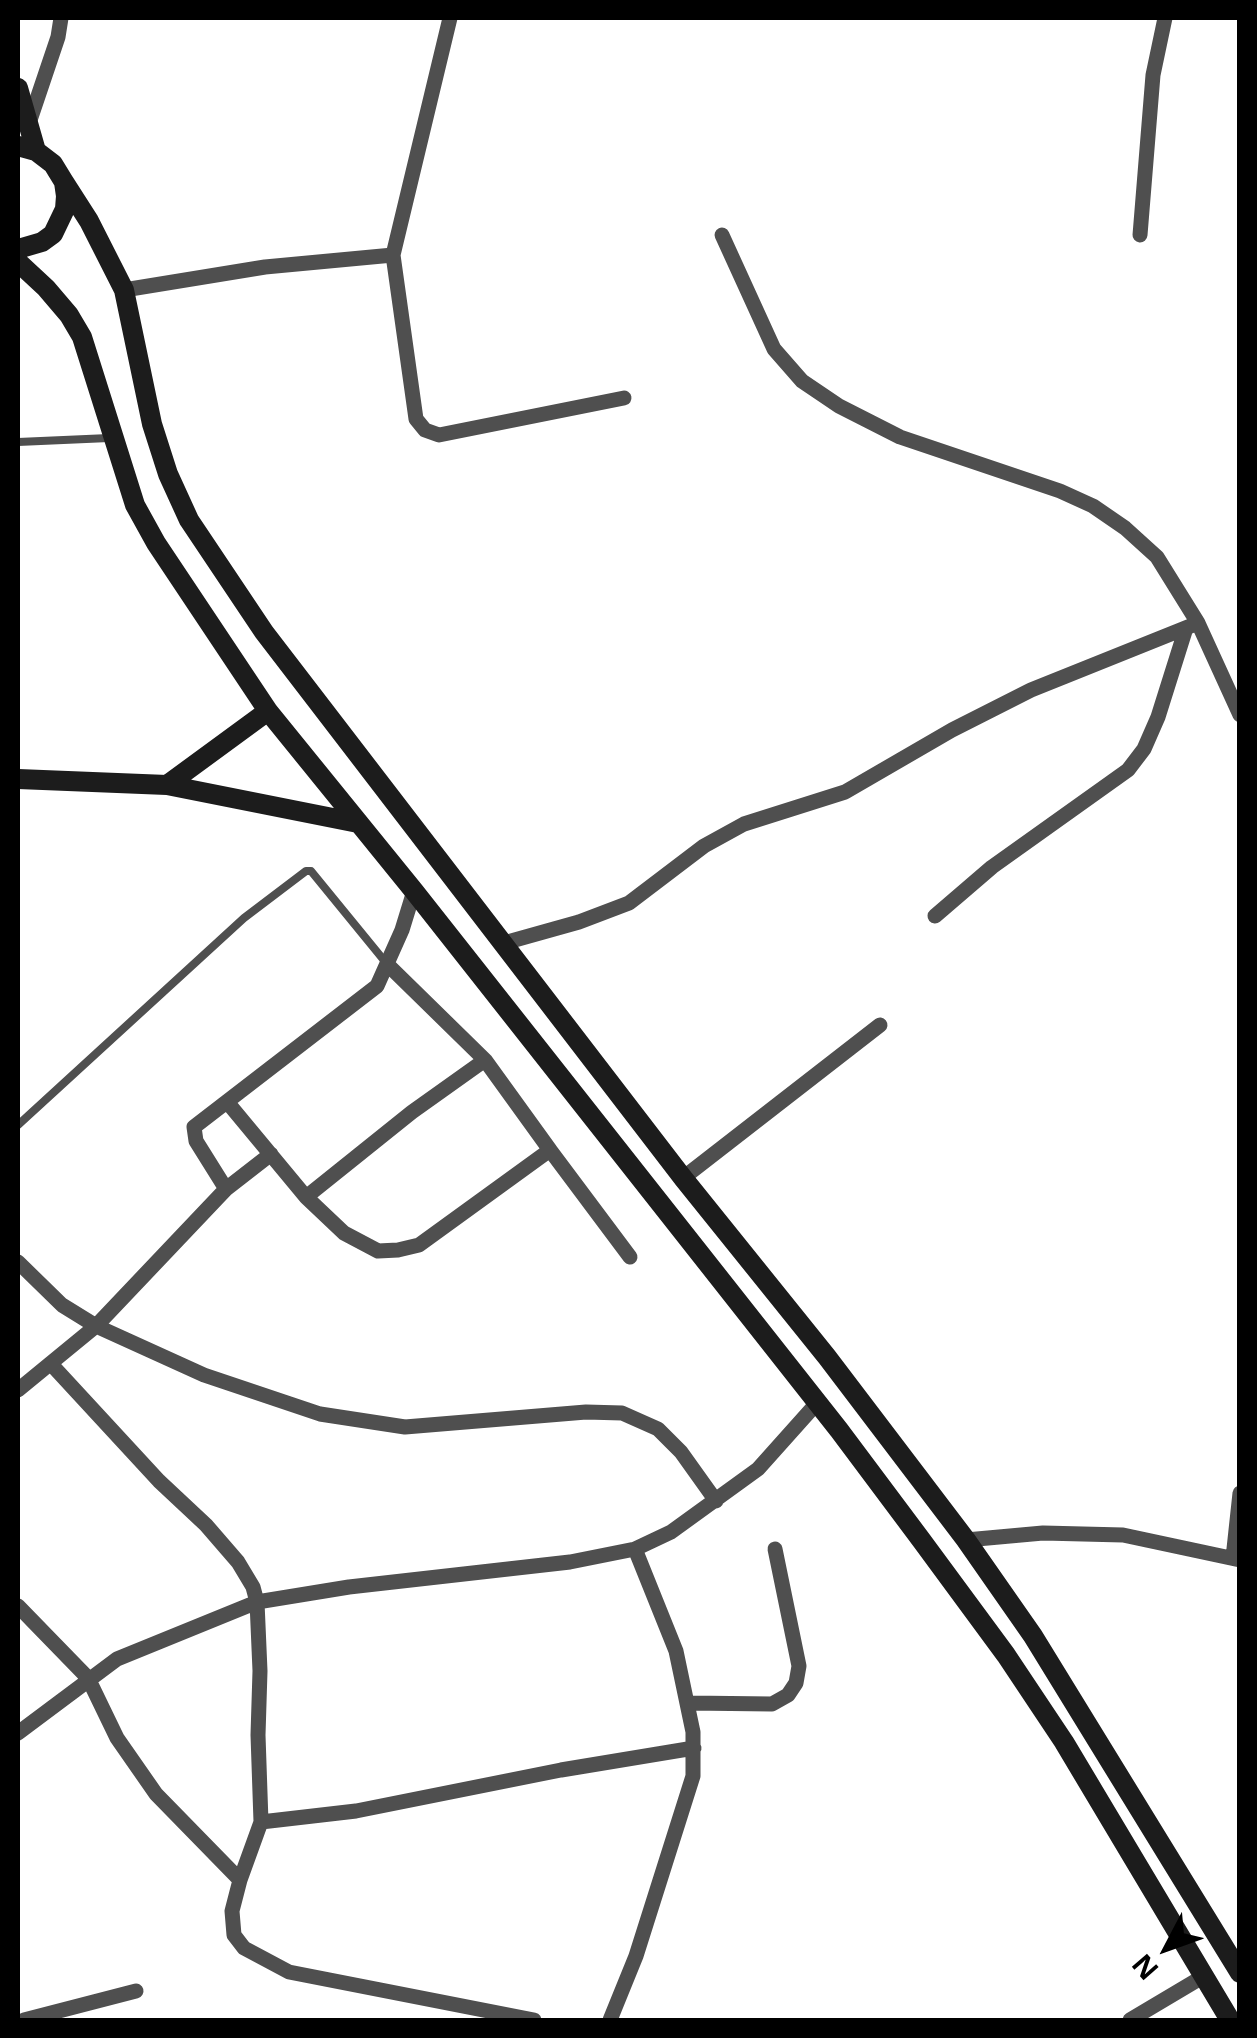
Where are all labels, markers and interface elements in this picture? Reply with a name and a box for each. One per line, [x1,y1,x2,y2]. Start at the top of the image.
north arrow [1117,1898,1217,1998]
text: N [1123,1947,1166,1989]

